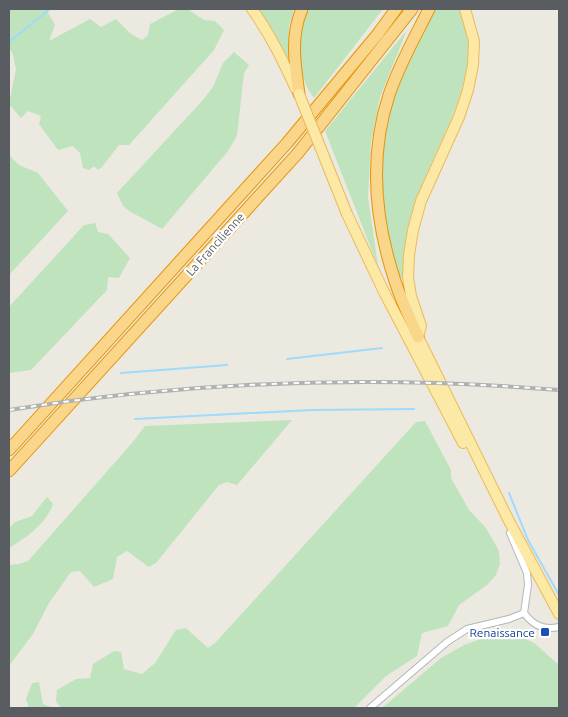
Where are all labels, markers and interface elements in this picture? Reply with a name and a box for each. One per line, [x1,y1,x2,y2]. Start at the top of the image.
street label: La Francilienne [183,210,247,278]
place label: Renaissance [469,626,535,639]
marker: Renaissance [539,626,551,638]

